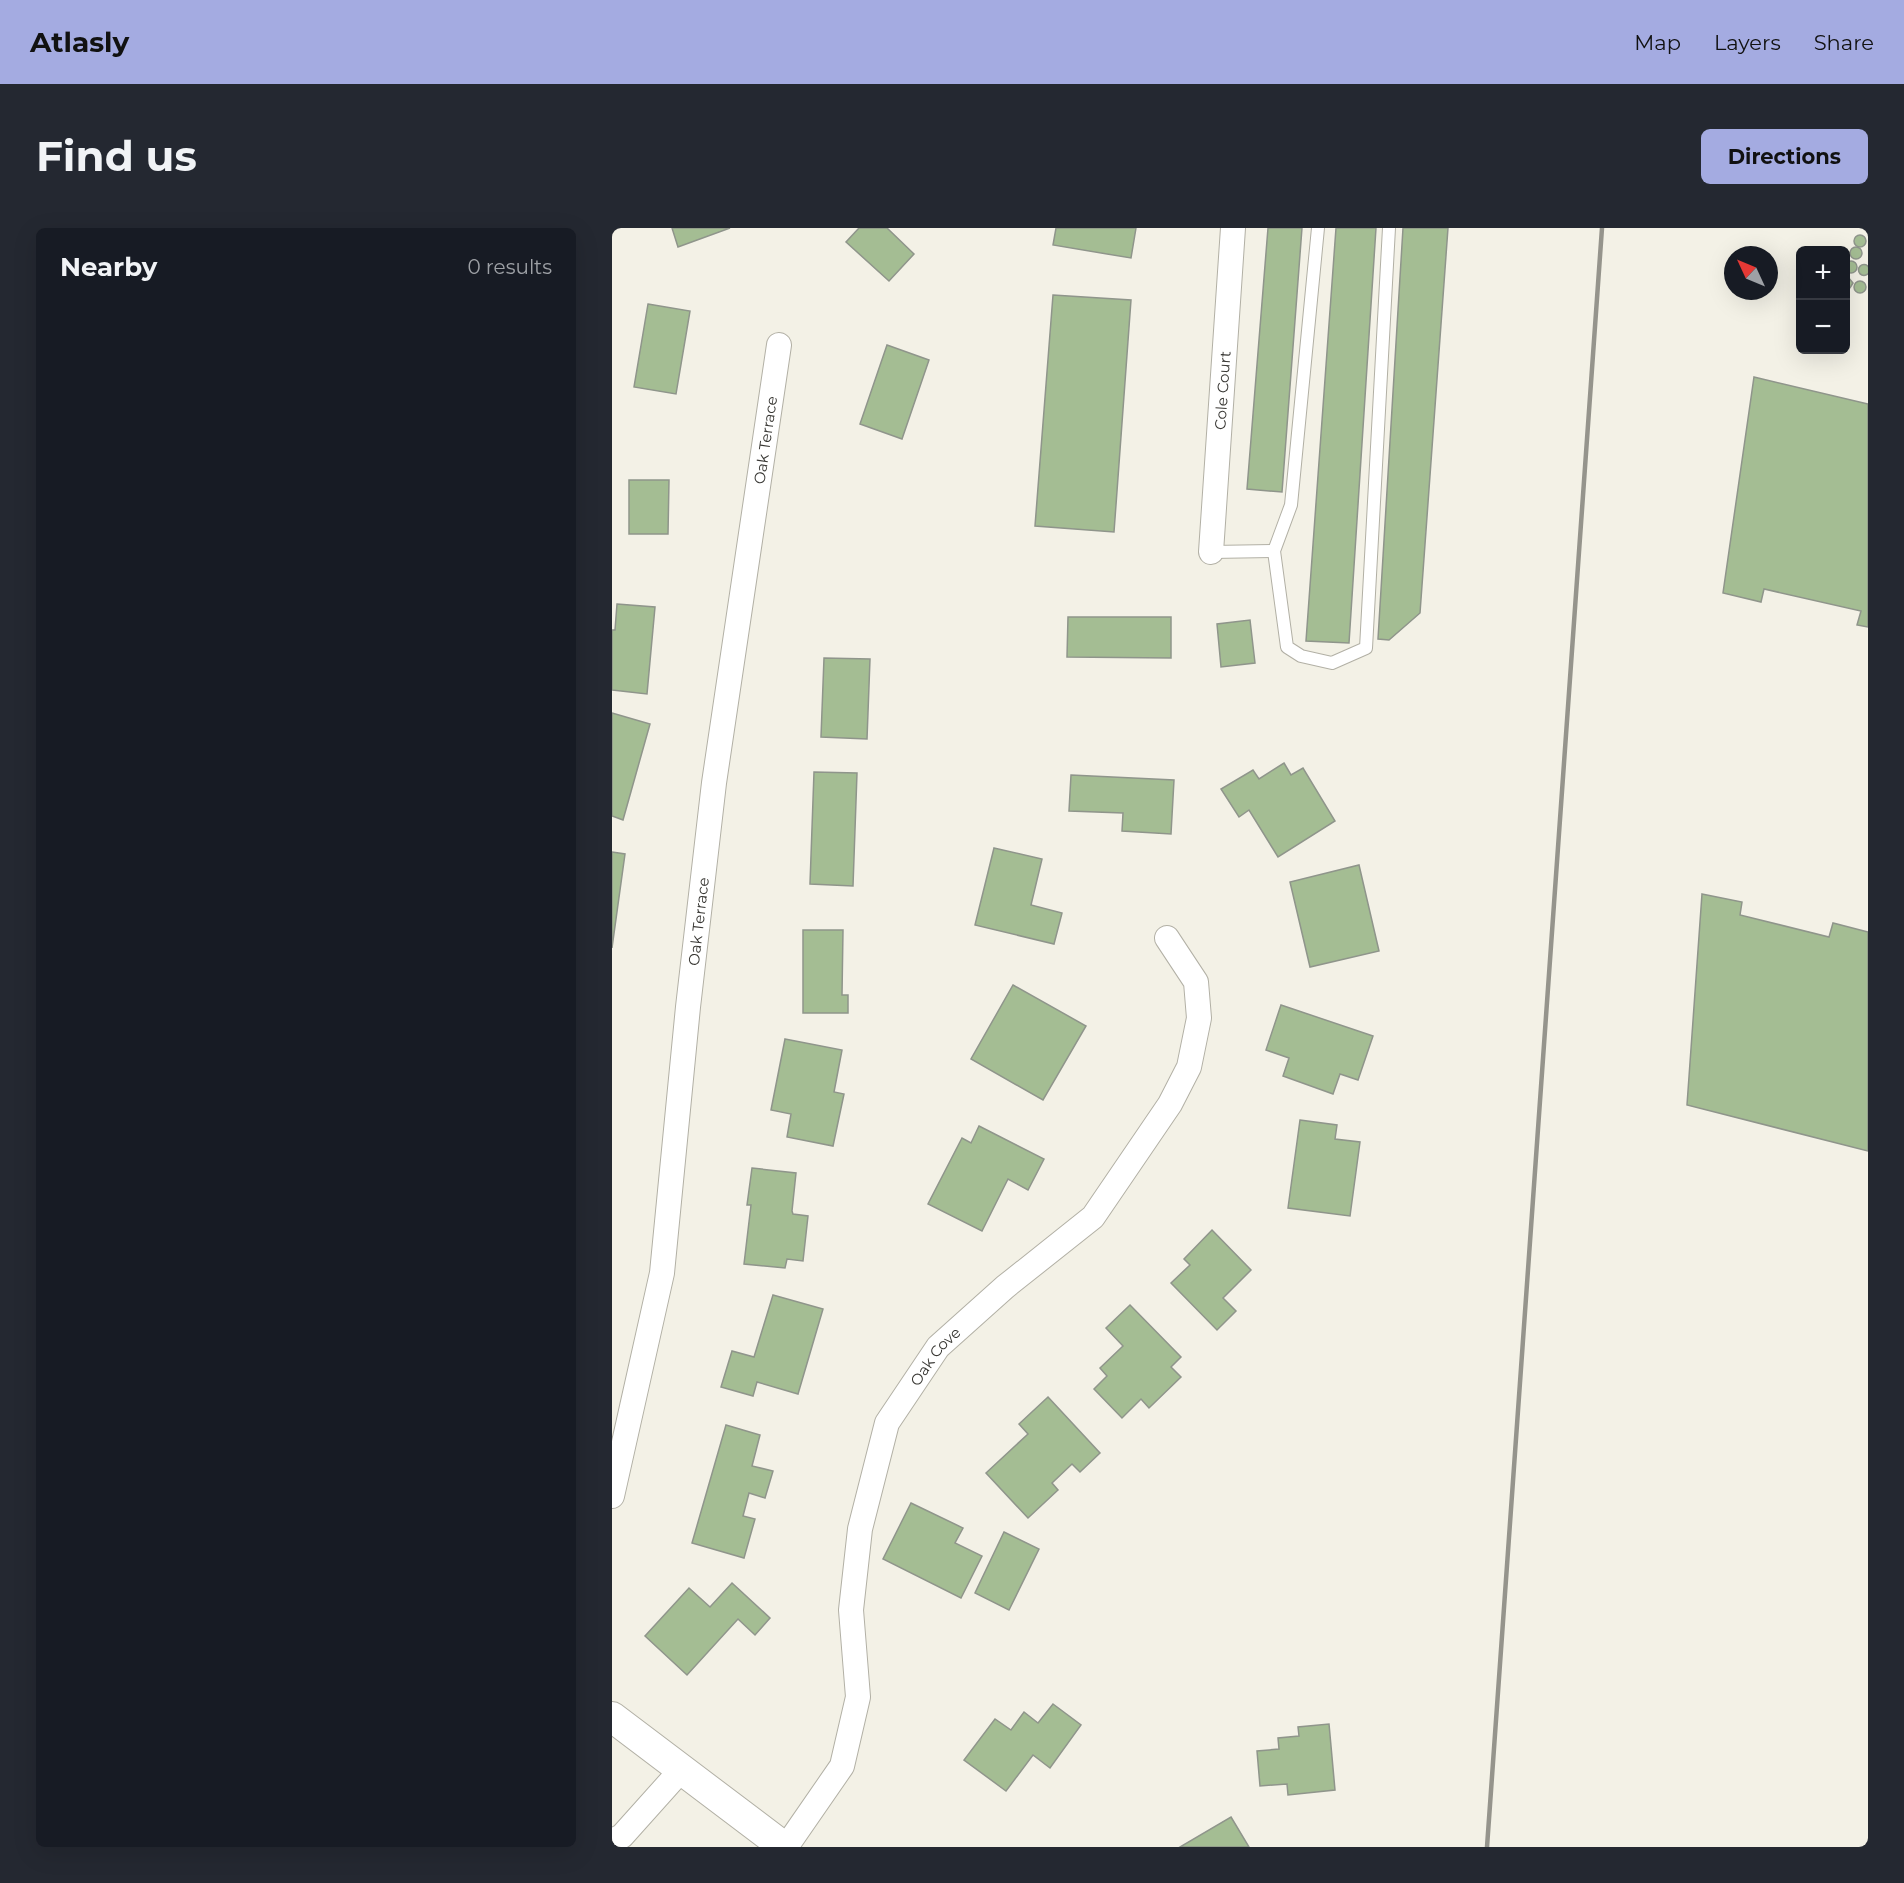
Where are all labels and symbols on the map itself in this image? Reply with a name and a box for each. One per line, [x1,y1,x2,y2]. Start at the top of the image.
north arrow [1724,246,1778,300]
street label: Cole Court [1210,350,1234,430]
street label: Oak Terrace [749,395,781,485]
street label: Oak Terrace [683,876,712,967]
street label: Oak Cove [905,1322,964,1389]

